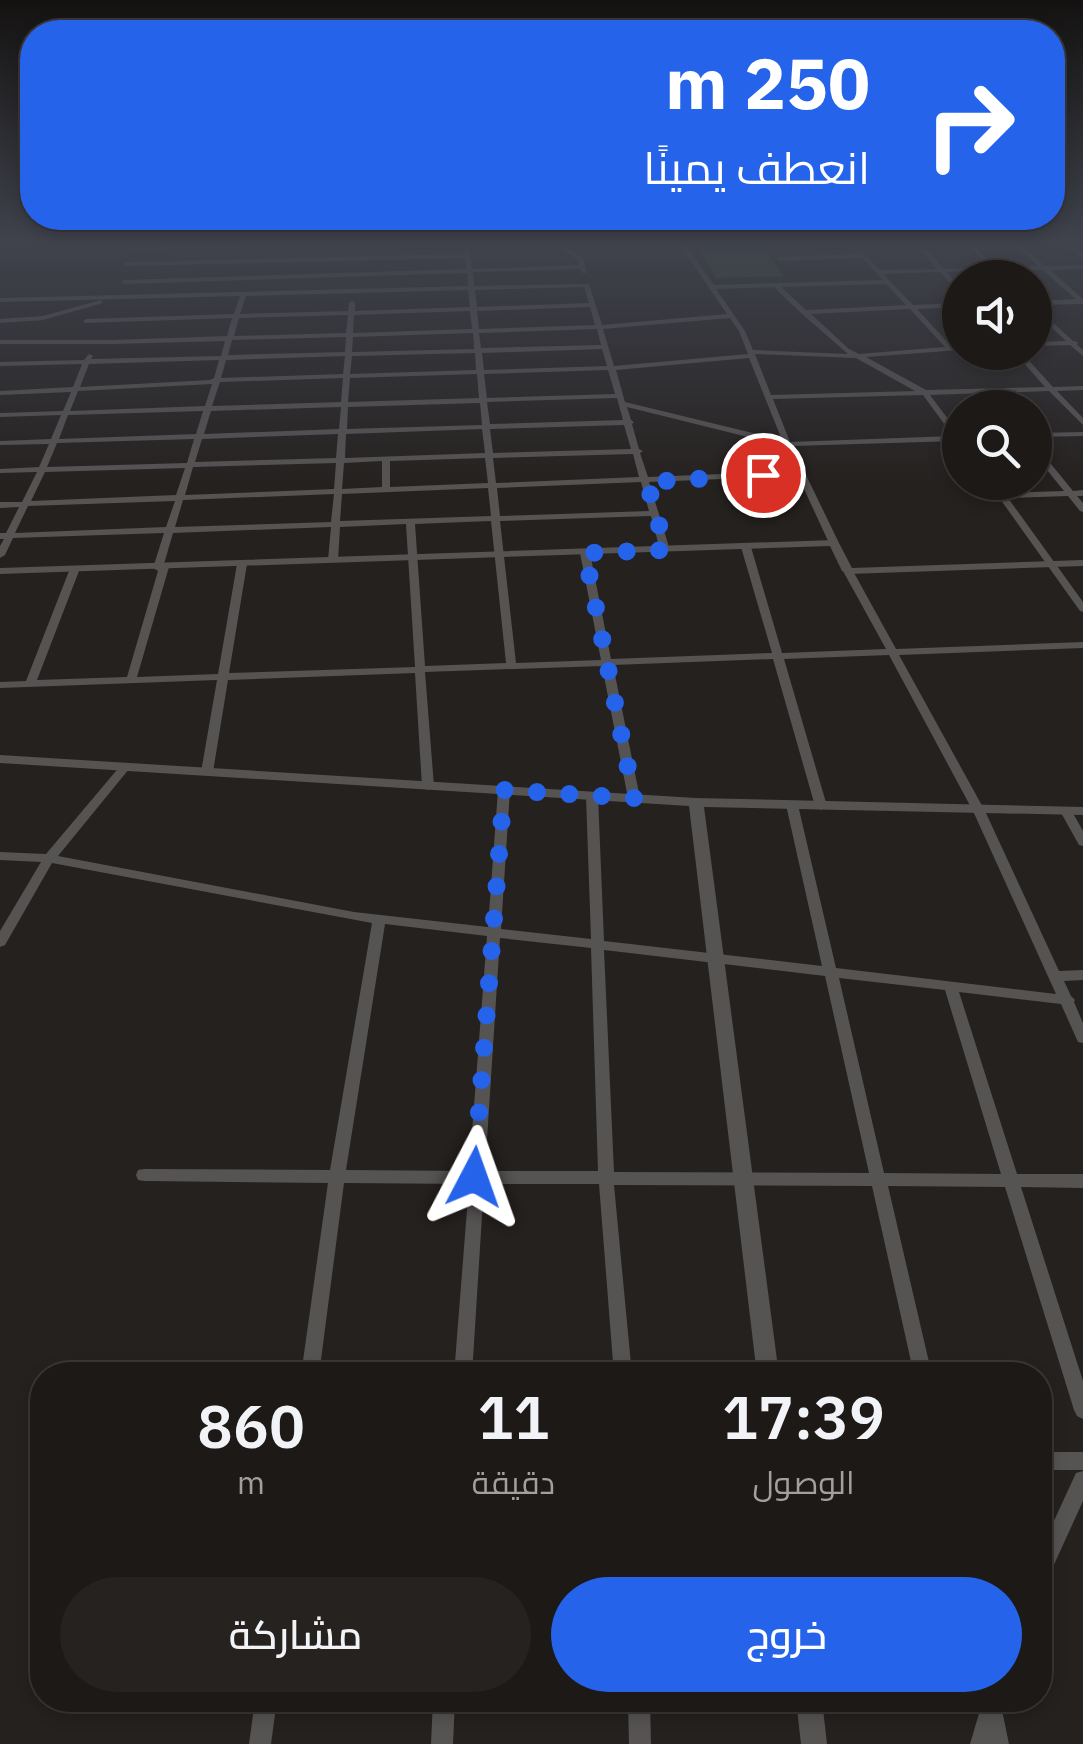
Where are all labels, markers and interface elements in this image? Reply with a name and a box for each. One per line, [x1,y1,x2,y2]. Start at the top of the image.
text: 250 m [665,37,870,128]
icon: right [905,60,1035,190]
text: انعطف يمينًا [643,138,870,196]
map controls [942,260,1052,500]
button: sound [942,260,1052,370]
button: search [942,390,1052,500]
pin [721,433,806,518]
icon: arrive [736,448,791,503]
position arrow [422,1125,526,1229]
text: 11 [477,1377,549,1456]
text: 17:39 [722,1377,885,1456]
text: 860 [197,1386,305,1465]
text: m [237,1461,265,1503]
text: دقيقة [472,1461,555,1503]
text: الوصول [753,1461,855,1503]
button: مشاركة [60,1577,531,1692]
button: خروج [551,1577,1022,1692]

